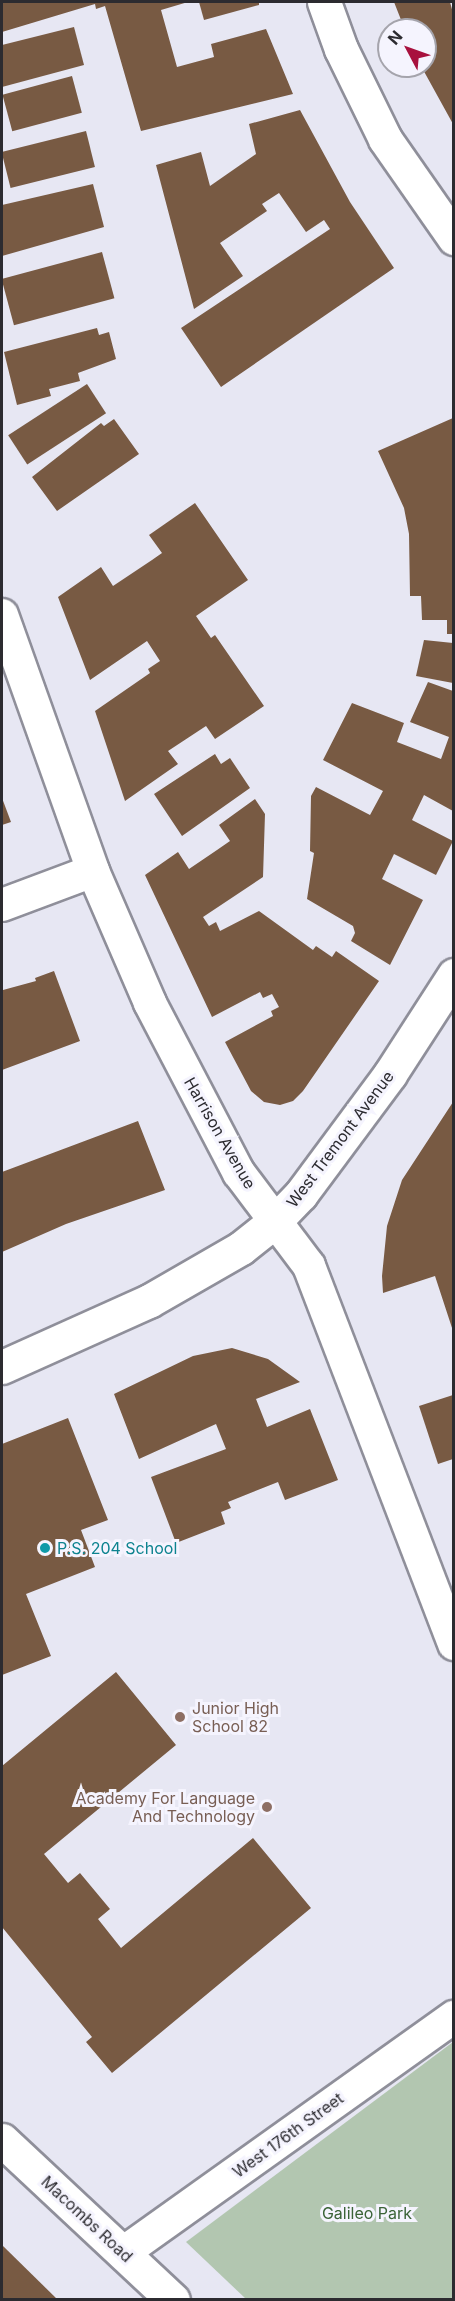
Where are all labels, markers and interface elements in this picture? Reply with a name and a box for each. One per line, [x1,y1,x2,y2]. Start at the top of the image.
north arrow [377,18,437,78]
text: N [383,26,406,49]
street label: West Tremont Avenue [282,1067,398,1211]
street label: Harrison Avenue [180,1074,260,1192]
place label: P.S. 204 School [57,1538,177,1558]
marker: P.S. 204 School [38,1541,52,1555]
place label: Junior High School 82 [192,1698,279,1736]
marker: Junior High School 82 [173,1710,187,1724]
place label: Academy For Language And Technology [75,1788,255,1826]
marker: Academy For Language And Technology [260,1800,274,1814]
street label: West 176th Street [229,2088,347,2182]
street label: Macombs Road [37,2172,137,2266]
park label: Galileo Park [322,2203,412,2223]

